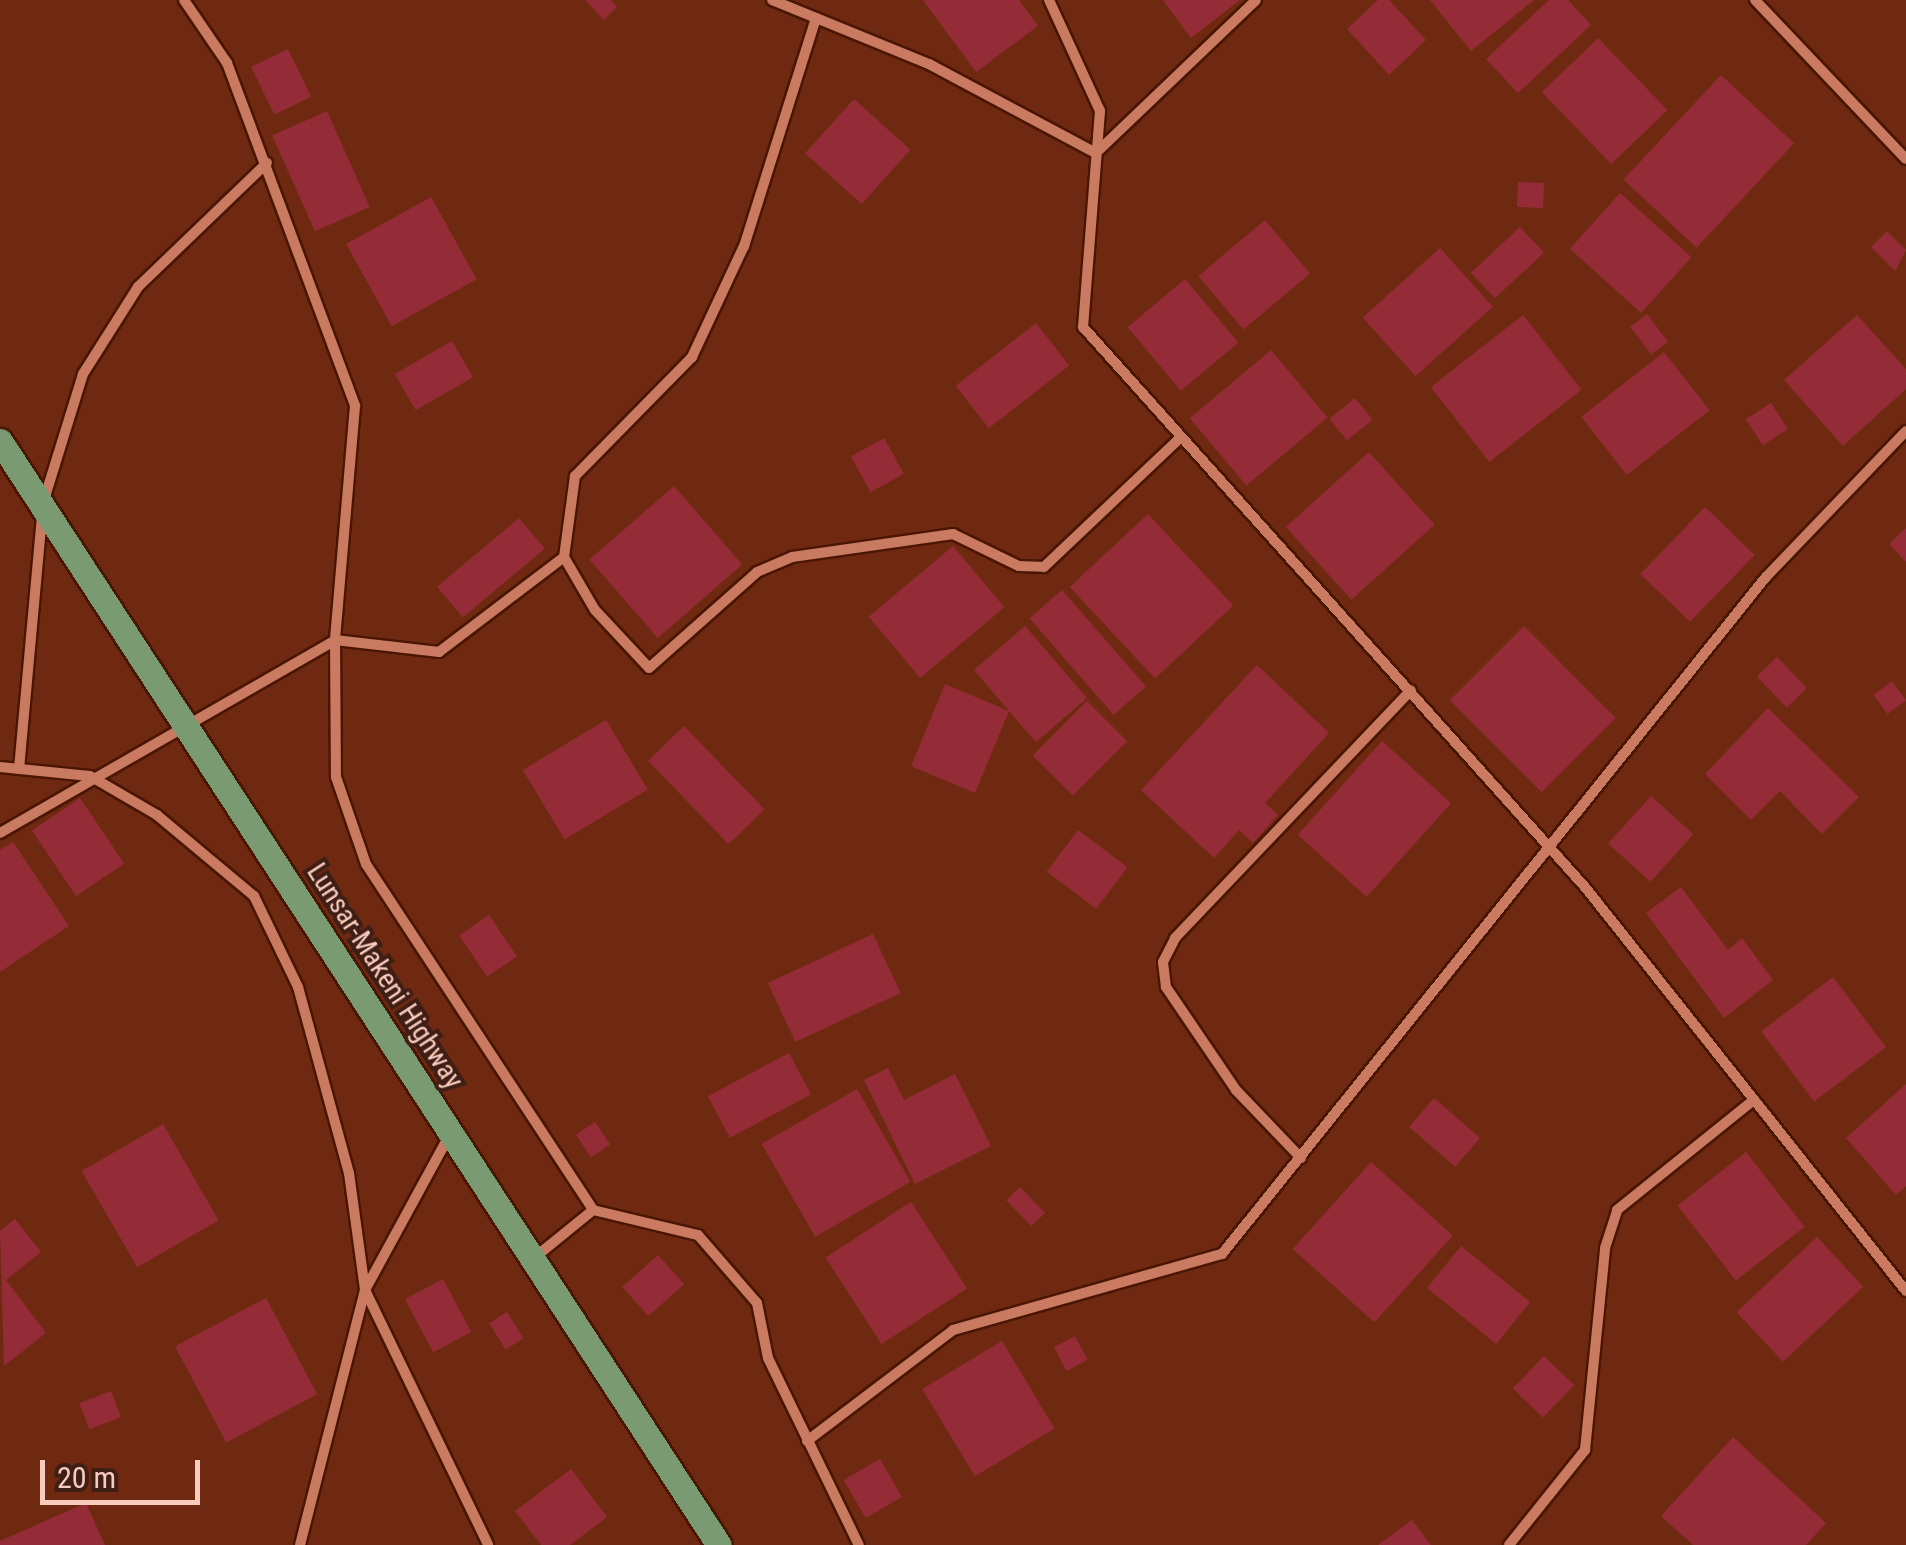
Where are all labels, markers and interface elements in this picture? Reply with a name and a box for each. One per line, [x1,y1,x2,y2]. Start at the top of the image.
street label: Lunsar-Makeni Highway [300,857,470,1095]
scale bar [45,1440,205,1502]
text: 20 m [57,1460,116,1495]

